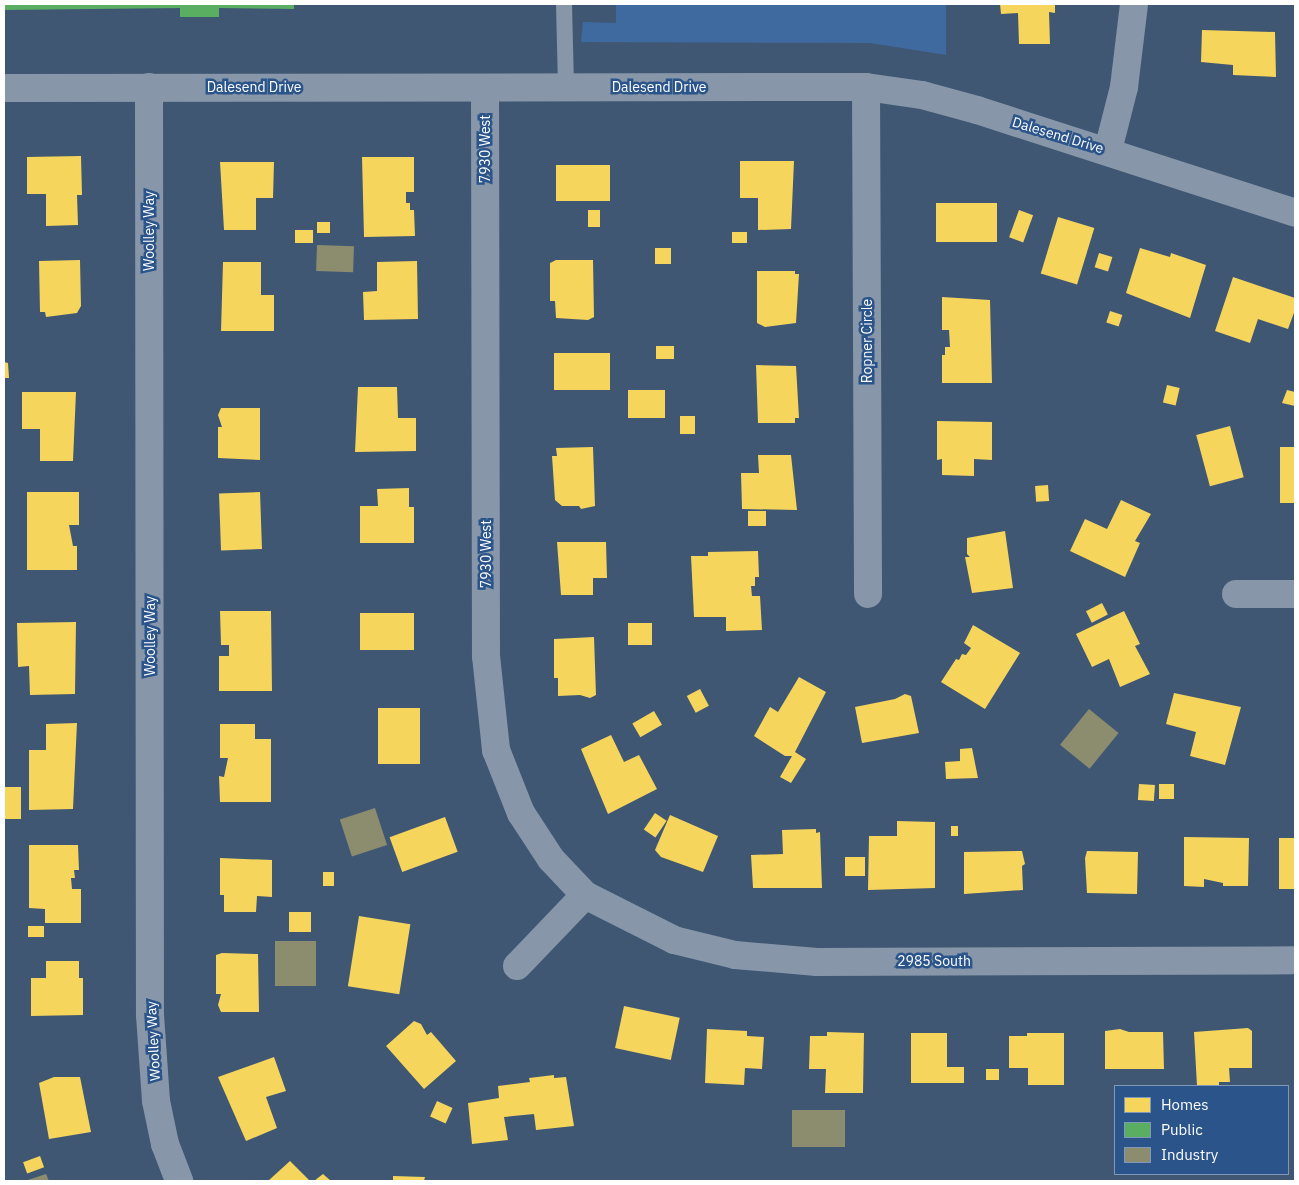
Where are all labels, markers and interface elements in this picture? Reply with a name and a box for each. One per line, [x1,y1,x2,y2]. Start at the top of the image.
street label: Dalesend Drive [207,79,301,95]
street label: Dalesend Drive [612,79,706,95]
street label: Dalesend Drive [1010,113,1106,157]
street label: 7930 West [477,115,493,183]
street label: Woolley Way [141,191,157,271]
street label: Ropner Circle [859,299,875,383]
street label: 7930 West [478,520,494,588]
street label: Woolley Way [142,596,158,676]
street label: 2985 South [897,953,971,969]
street label: Woolley Way [143,1001,163,1081]
legend [1114,1085,1289,1175]
text: Homes [1161,1095,1209,1114]
text: Public [1161,1120,1203,1139]
text: Industry [1161,1145,1218,1164]

